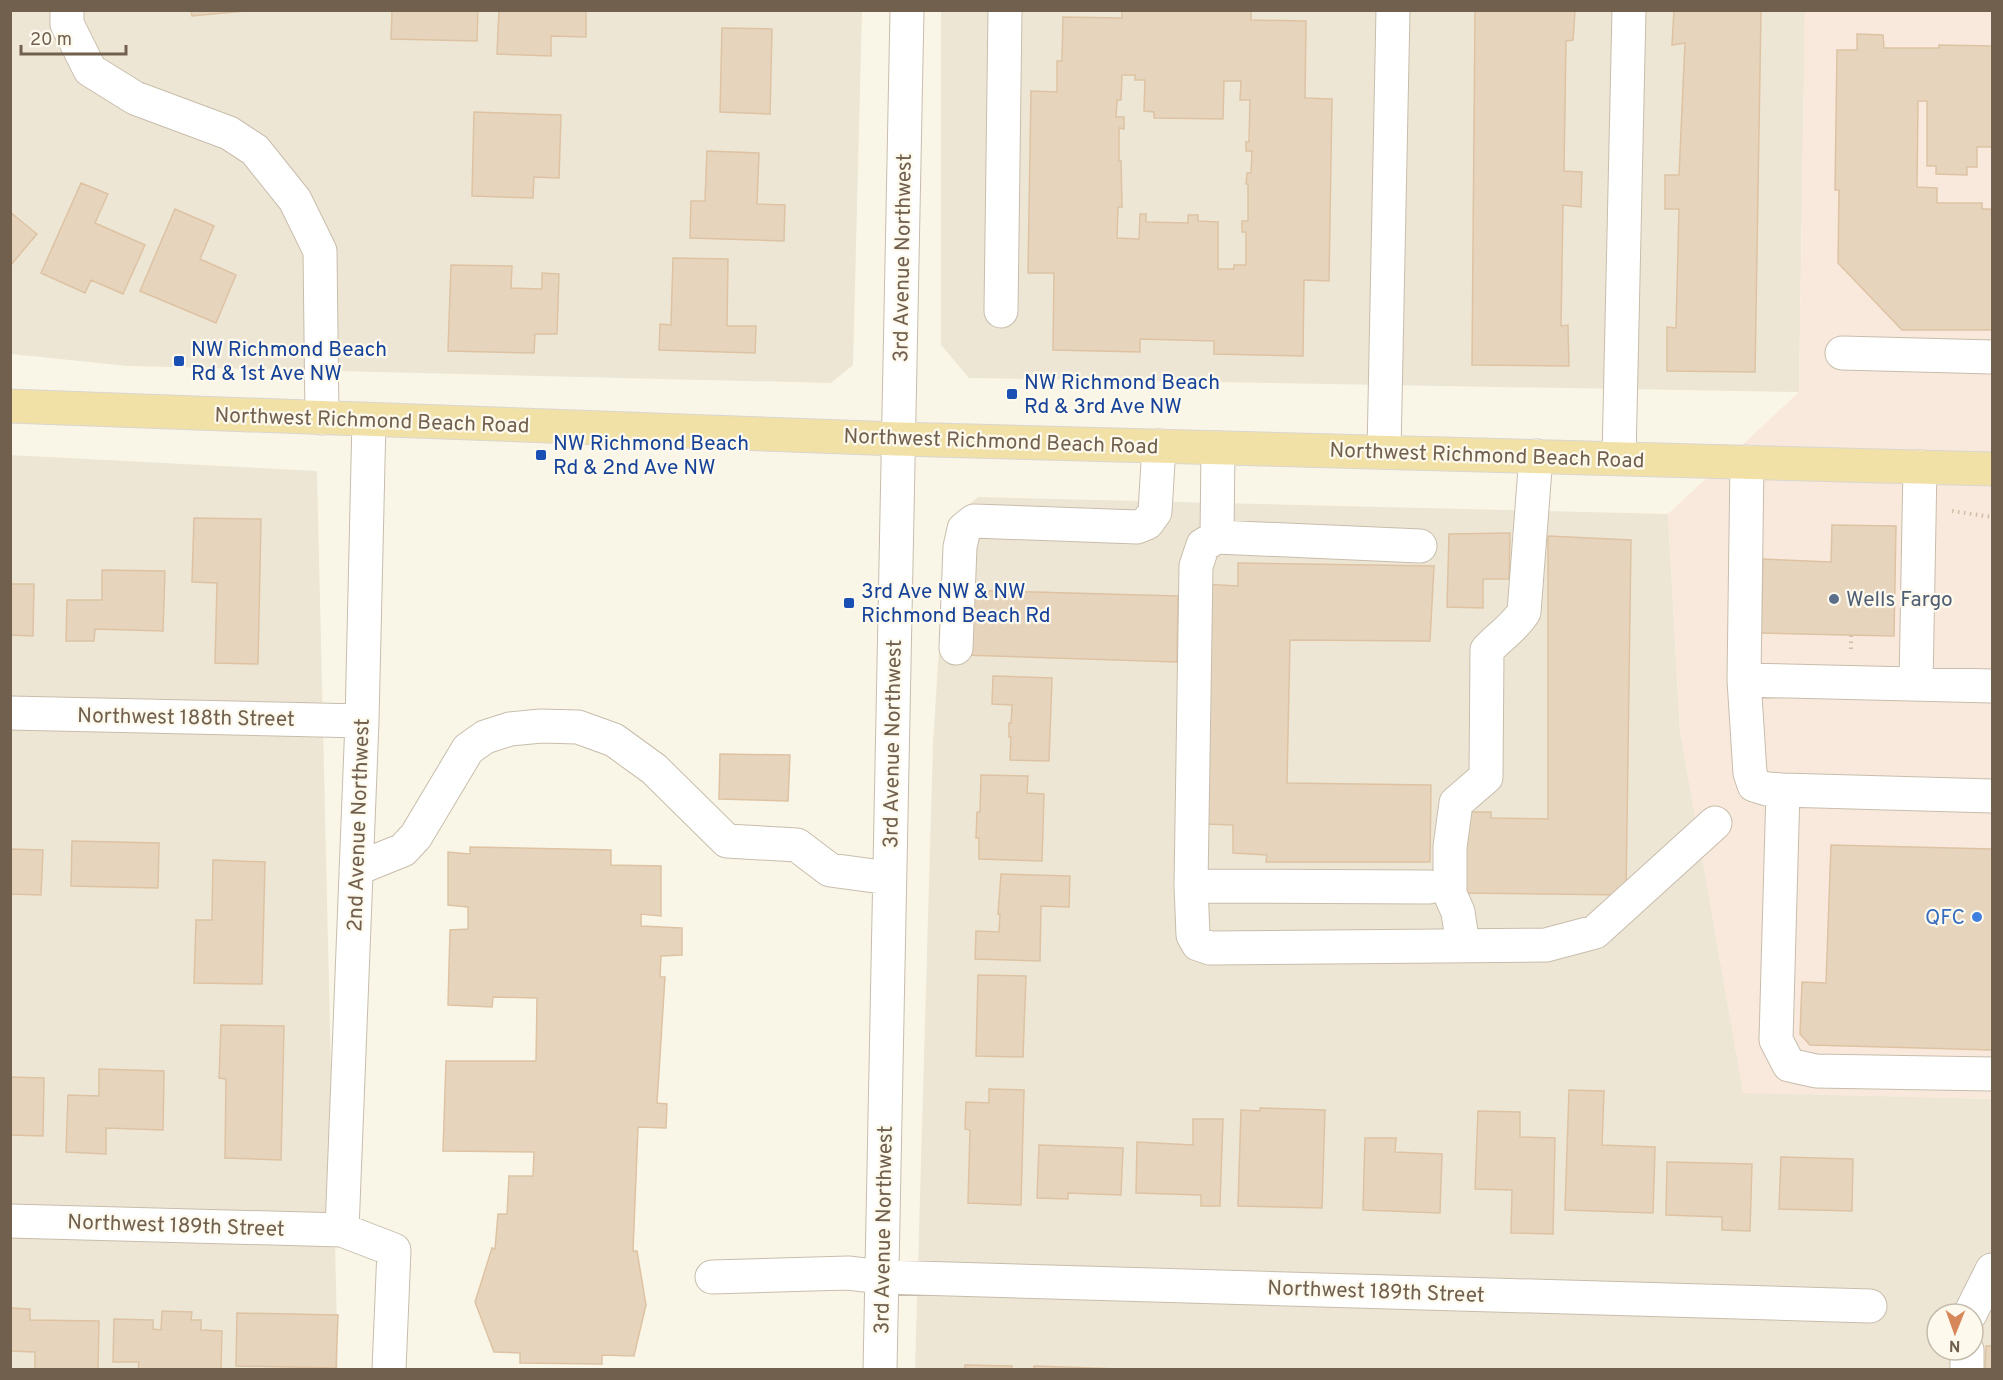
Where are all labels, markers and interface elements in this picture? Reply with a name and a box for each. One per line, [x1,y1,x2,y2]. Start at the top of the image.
scale bar [21,18,126,56]
text: 20 m [30,29,72,52]
street label: 3rd Avenue Northwest [888,153,919,363]
place label: NW Richmond Beach Rd & 1st Ave NW [191,337,387,388]
marker: NW Richmond Beach Rd & 1st Ave NW [172,354,186,368]
place label: NW Richmond Beach Rd & 3rd Ave NW [1024,370,1220,421]
marker: NW Richmond Beach Rd & 3rd Ave NW [1005,387,1019,401]
street label: Northwest Richmond Beach Road [214,403,530,440]
street label: Northwest Richmond Beach Road [843,424,1159,461]
place label: NW Richmond Beach Rd & 2nd Ave NW [553,431,749,482]
street label: Northwest Richmond Beach Road [1329,438,1645,475]
marker: NW Richmond Beach Rd & 2nd Ave NW [534,448,548,462]
place label: 3rd Ave NW & NW Richmond Beach Rd [861,579,1051,630]
place label: Wells Fargo [1846,587,1953,614]
marker: Wells Fargo [1827,592,1841,606]
marker: 3rd Ave NW & NW Richmond Beach Rd [842,596,856,610]
street label: 3rd Avenue Northwest [878,639,909,849]
street label: Northwest 188th Street [77,703,295,734]
street label: 2nd Avenue Northwest [342,718,377,932]
place label: QFC [1925,905,1965,932]
marker: QFC [1970,910,1984,924]
street label: 3rd Avenue Northwest [869,1125,900,1335]
street label: Northwest 189th Street [67,1209,285,1244]
street label: Northwest 189th Street [1267,1275,1485,1310]
north arrow [1925,1302,1985,1362]
text: N [1949,1335,1961,1355]

